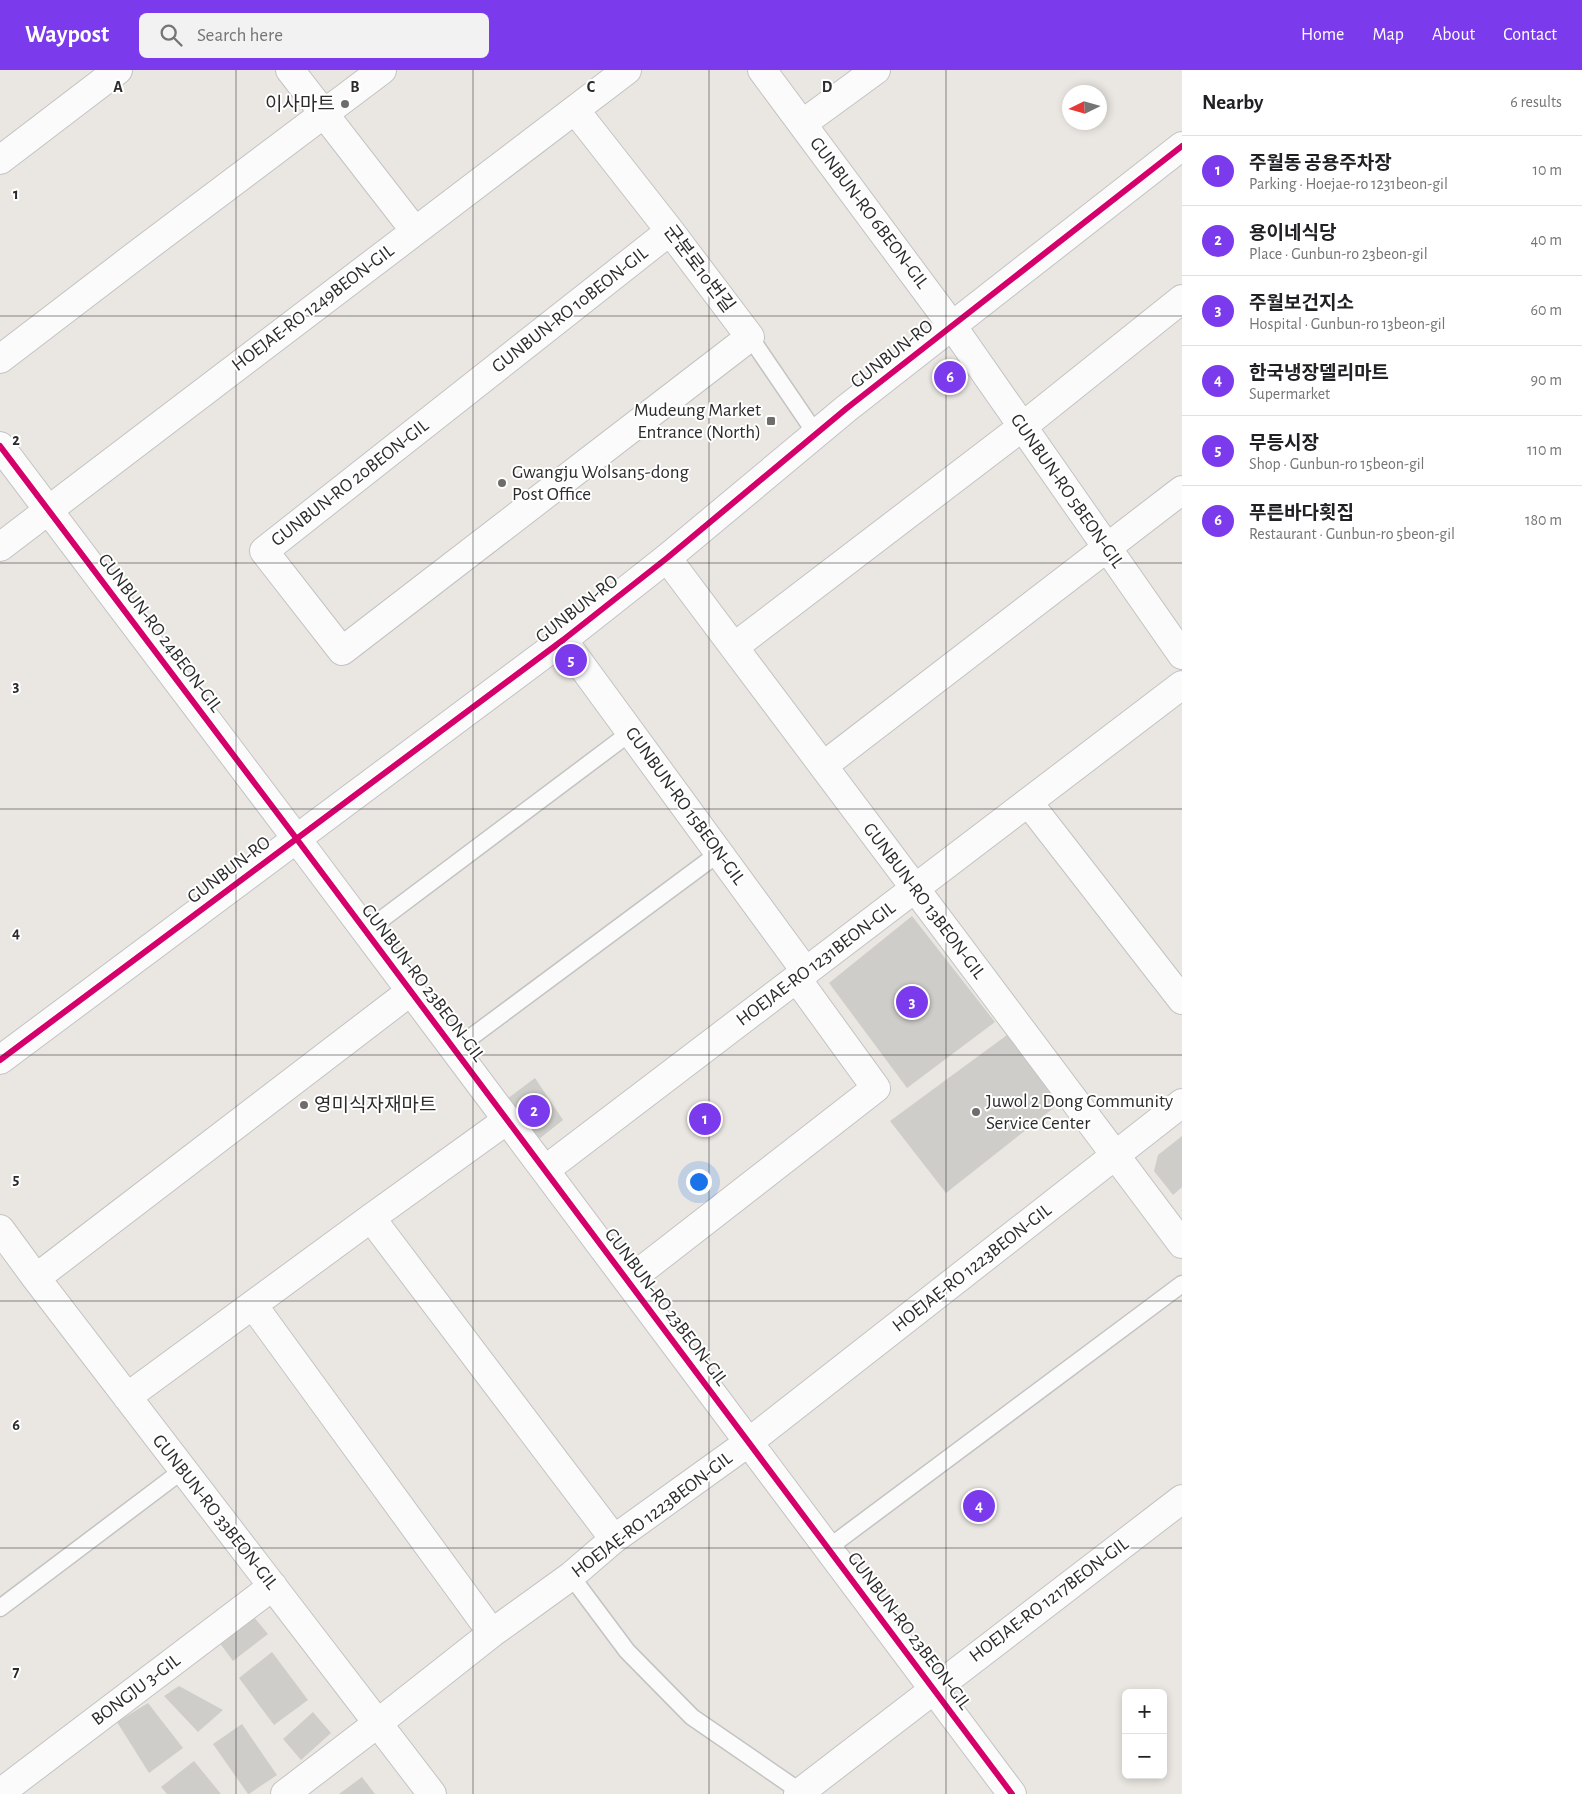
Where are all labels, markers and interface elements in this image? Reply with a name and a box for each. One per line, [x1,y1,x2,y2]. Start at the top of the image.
search box [139,13,489,58]
icon: search [157,21,185,49]
text: Waypost [25,23,109,47]
text: Search here [197,26,283,45]
text: Home [1301,26,1344,44]
text: Map [1372,26,1404,44]
text: About [1432,26,1475,44]
text: Contact [1503,26,1557,44]
text: A [113,79,123,95]
text: B [350,79,360,95]
text: C [587,79,596,95]
text: D [822,79,833,95]
north arrow [1062,85,1107,130]
text: Nearby [1202,92,1263,113]
place label: 이사마트 [265,94,335,114]
text: 6 results [1510,94,1562,110]
marker: 이사마트 [339,98,351,110]
street label: GUNBUN-RO 6BEON-GIL [806,134,932,292]
text: 주월동 공용주차장 [1249,154,1392,173]
text: 1 [1215,162,1221,178]
text: 10 m [1533,162,1562,178]
text: Parking · Hoejae-ro 1231beon-gil [1249,176,1448,192]
text: 1 [13,186,19,202]
street label: 군분로10번길 [660,221,739,316]
text: 용이네식당 [1249,224,1336,243]
text: 2 [1214,232,1222,248]
text: 40 m [1530,232,1562,248]
street label: HOEJAE-RO 1249BEON-GIL [229,241,398,375]
street label: GUNBUN-RO 10BEON-GIL [489,243,652,377]
text: Place · Gunbun-ro 23beon-gil [1249,246,1428,262]
text: 주월보건지소 [1249,294,1354,313]
text: 3 [1215,302,1221,318]
text: 60 m [1531,302,1562,318]
street label: GUNBUN-RO [847,316,937,392]
text: Hospital · Gunbun-ro 13beon-gil [1249,316,1446,332]
pin: 6 [934,358,966,396]
text: 한국냉장델리마트 [1249,364,1389,383]
text: 4 [1214,372,1222,388]
text: 90 m [1531,372,1562,388]
text: Supermarket [1249,386,1330,402]
place label: Mudeung Market Entrance (North) [634,401,761,442]
street label: GUNBUN-RO 5BEON-GIL [1007,410,1127,572]
marker: Mudeung Market Entrance (North) [765,415,777,427]
street label: GUNBUN-RO 20BEON-GIL [268,416,432,550]
text: 2 [12,432,20,448]
text: 무등시장 [1249,434,1319,453]
text: 5 [1215,442,1221,458]
text: 110 m [1527,442,1562,458]
text: Shop · Gunbun-ro 15beon-gil [1249,456,1425,472]
place label: Gwangju Wolsan5-dong Post Office [512,463,689,504]
marker: Gwangju Wolsan5-dong Post Office [496,477,508,489]
text: 푸른바다횟집 [1249,504,1354,523]
text: 6 [1214,512,1222,528]
text: 180 m [1525,512,1562,528]
text: Restaurant · Gunbun-ro 5beon-gil [1249,526,1455,542]
street label: GUNBUN-RO 24BEON-GIL [94,550,226,716]
street label: GUNBUN-RO [532,571,622,647]
pin: 5 [555,641,587,679]
text: 3 [13,678,20,694]
street label: GUNBUN-RO 15BEON-GIL [622,724,749,888]
street label: GUNBUN-RO 13BEON-GIL [859,820,989,983]
street label: GUNBUN-RO [184,833,274,907]
street label: HOEJAE-RO 1231BEON-GIL [733,898,899,1030]
street label: GUNBUN-RO 23BEON-GIL [358,901,488,1065]
text: 4 [12,925,20,941]
pin: 3 [896,983,928,1021]
pin: 2 [518,1092,550,1130]
place label: Juwol 2 Dong Community Service Center [986,1092,1173,1133]
place label: 영미식자재마트 [314,1095,436,1115]
marker: 영미식자재마트 [298,1099,310,1111]
pin: 1 [689,1100,721,1138]
marker: Juwol 2 Dong Community Service Center [970,1106,982,1118]
your location [686,1169,712,1195]
text: 5 [13,1171,20,1187]
street label: HOEJAE-RO 1223BEON-GIL [889,1200,1055,1336]
street label: GUNBUN-RO 23BEON-GIL [601,1225,731,1389]
text: 6 [12,1417,20,1433]
street label: GUNBUN-RO 33BEON-GIL [149,1431,281,1593]
street label: HOEJAE-RO 1223BEON-GIL [568,1449,736,1581]
pin: 4 [963,1487,995,1525]
street label: HOEJAE-RO 1217BEON-GIL [966,1534,1132,1666]
street label: GUNBUN-RO 23BEON-GIL [844,1549,974,1713]
street label: BONGJU 3-GIL [88,1651,184,1729]
text: 7 [13,1664,20,1680]
map controls [1122,1689,1167,1779]
button: + [1122,1689,1167,1734]
button: − [1122,1734,1167,1779]

